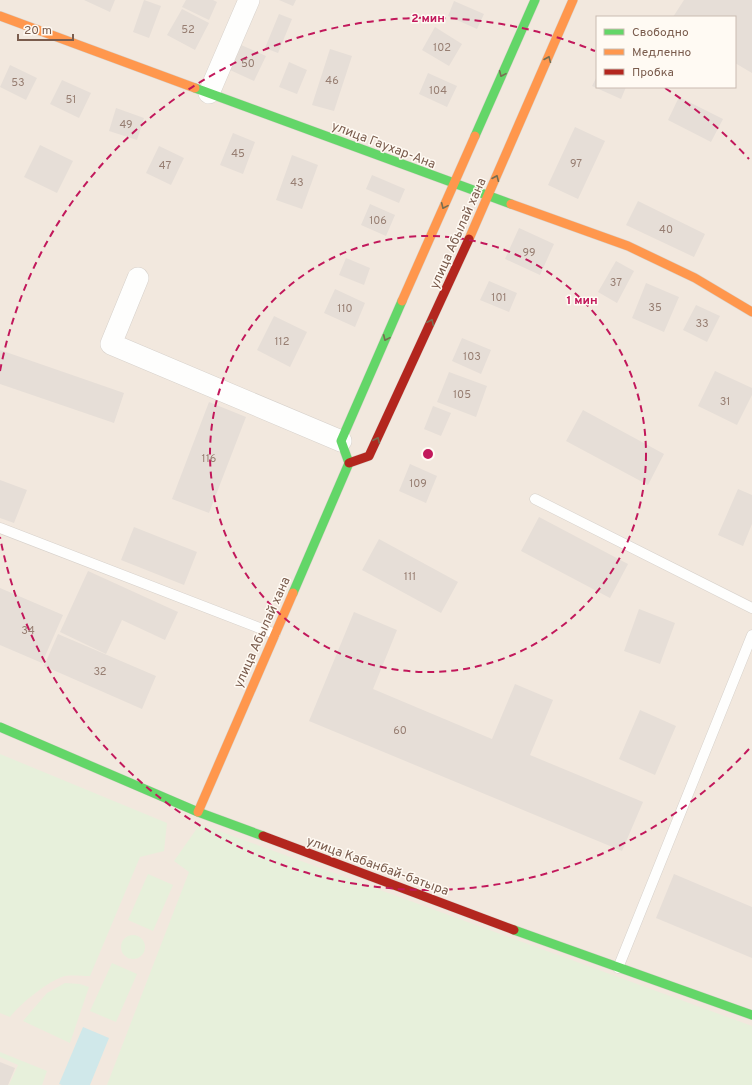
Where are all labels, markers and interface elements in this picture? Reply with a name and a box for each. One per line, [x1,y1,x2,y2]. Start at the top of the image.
text: 2 мин [411,11,445,27]
scale bar [18,16,73,42]
legend [596,16,736,88]
text: 20 m [24,23,52,39]
house number: 52 [181,23,195,37]
text: Свободно [632,25,689,41]
house number: 102 [433,41,451,55]
text: Медленно [632,45,692,61]
one-way arrow [543,55,551,62]
house number: 50 [241,57,255,71]
text: Пробка [632,65,674,81]
one-way arrow [499,70,507,77]
house number: 46 [325,74,339,88]
house number: 53 [11,76,25,90]
house number: 104 [429,84,447,98]
house number: 51 [66,93,76,107]
house number: 49 [119,118,133,132]
street label: улица Гаухар-Ана [329,119,438,173]
house number: 45 [231,147,245,161]
house number: 97 [570,157,582,171]
house number: 47 [159,159,171,173]
one-way arrow [491,175,499,182]
house number: 43 [290,176,304,190]
street label: улица Абылай хана [427,176,491,292]
one-way arrow [441,201,449,209]
house number: 106 [369,214,387,228]
house number: 40 [659,223,673,237]
house number: 99 [522,246,536,260]
house number: 37 [610,276,622,290]
house number: 101 [491,291,507,305]
text: 1 мин [566,293,598,309]
house number: 35 [648,301,662,315]
house number: 110 [337,302,353,316]
house number: 33 [695,317,709,331]
one-way arrow [426,319,434,326]
one-way arrow [383,333,391,341]
house number: 112 [275,335,289,349]
house number: 103 [463,350,481,364]
house number: 105 [453,388,471,402]
house number: 31 [720,395,730,409]
one-way arrow [372,437,380,445]
centre of rings [421,447,435,461]
house number: 116 [202,452,216,466]
house number: 109 [409,477,427,491]
house number: 111 [404,570,416,584]
street label: улица Абылай хана [231,575,295,691]
house number: 34 [21,624,35,638]
house number: 32 [93,665,107,679]
house number: 60 [393,724,407,738]
street label: улица Кабанбай-батыра [304,834,451,900]

